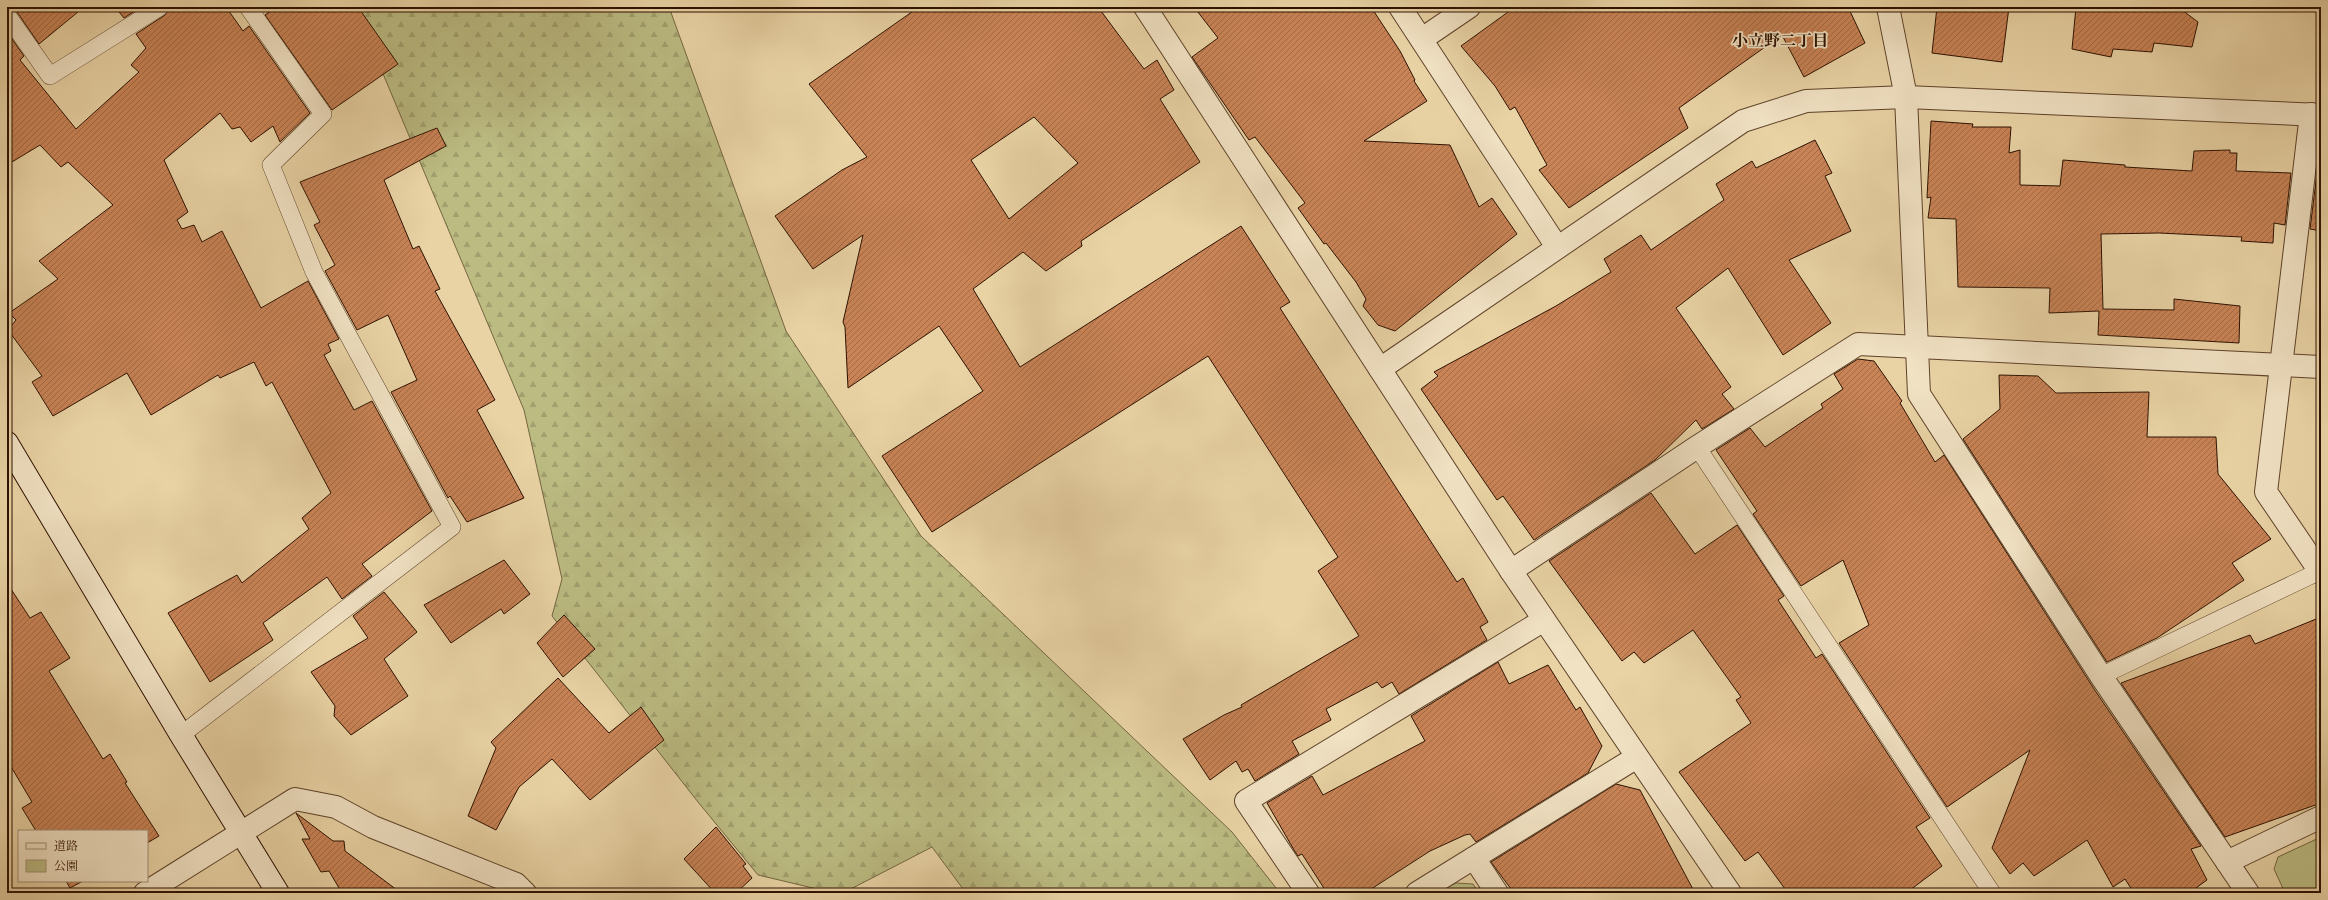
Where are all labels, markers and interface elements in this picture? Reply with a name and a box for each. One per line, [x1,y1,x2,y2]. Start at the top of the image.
district label: 小立野二丁目 [1732,31,1828,50]
legend [18,830,148,882]
text: 道路 [54,839,78,853]
text: 公園 [54,859,78,873]

